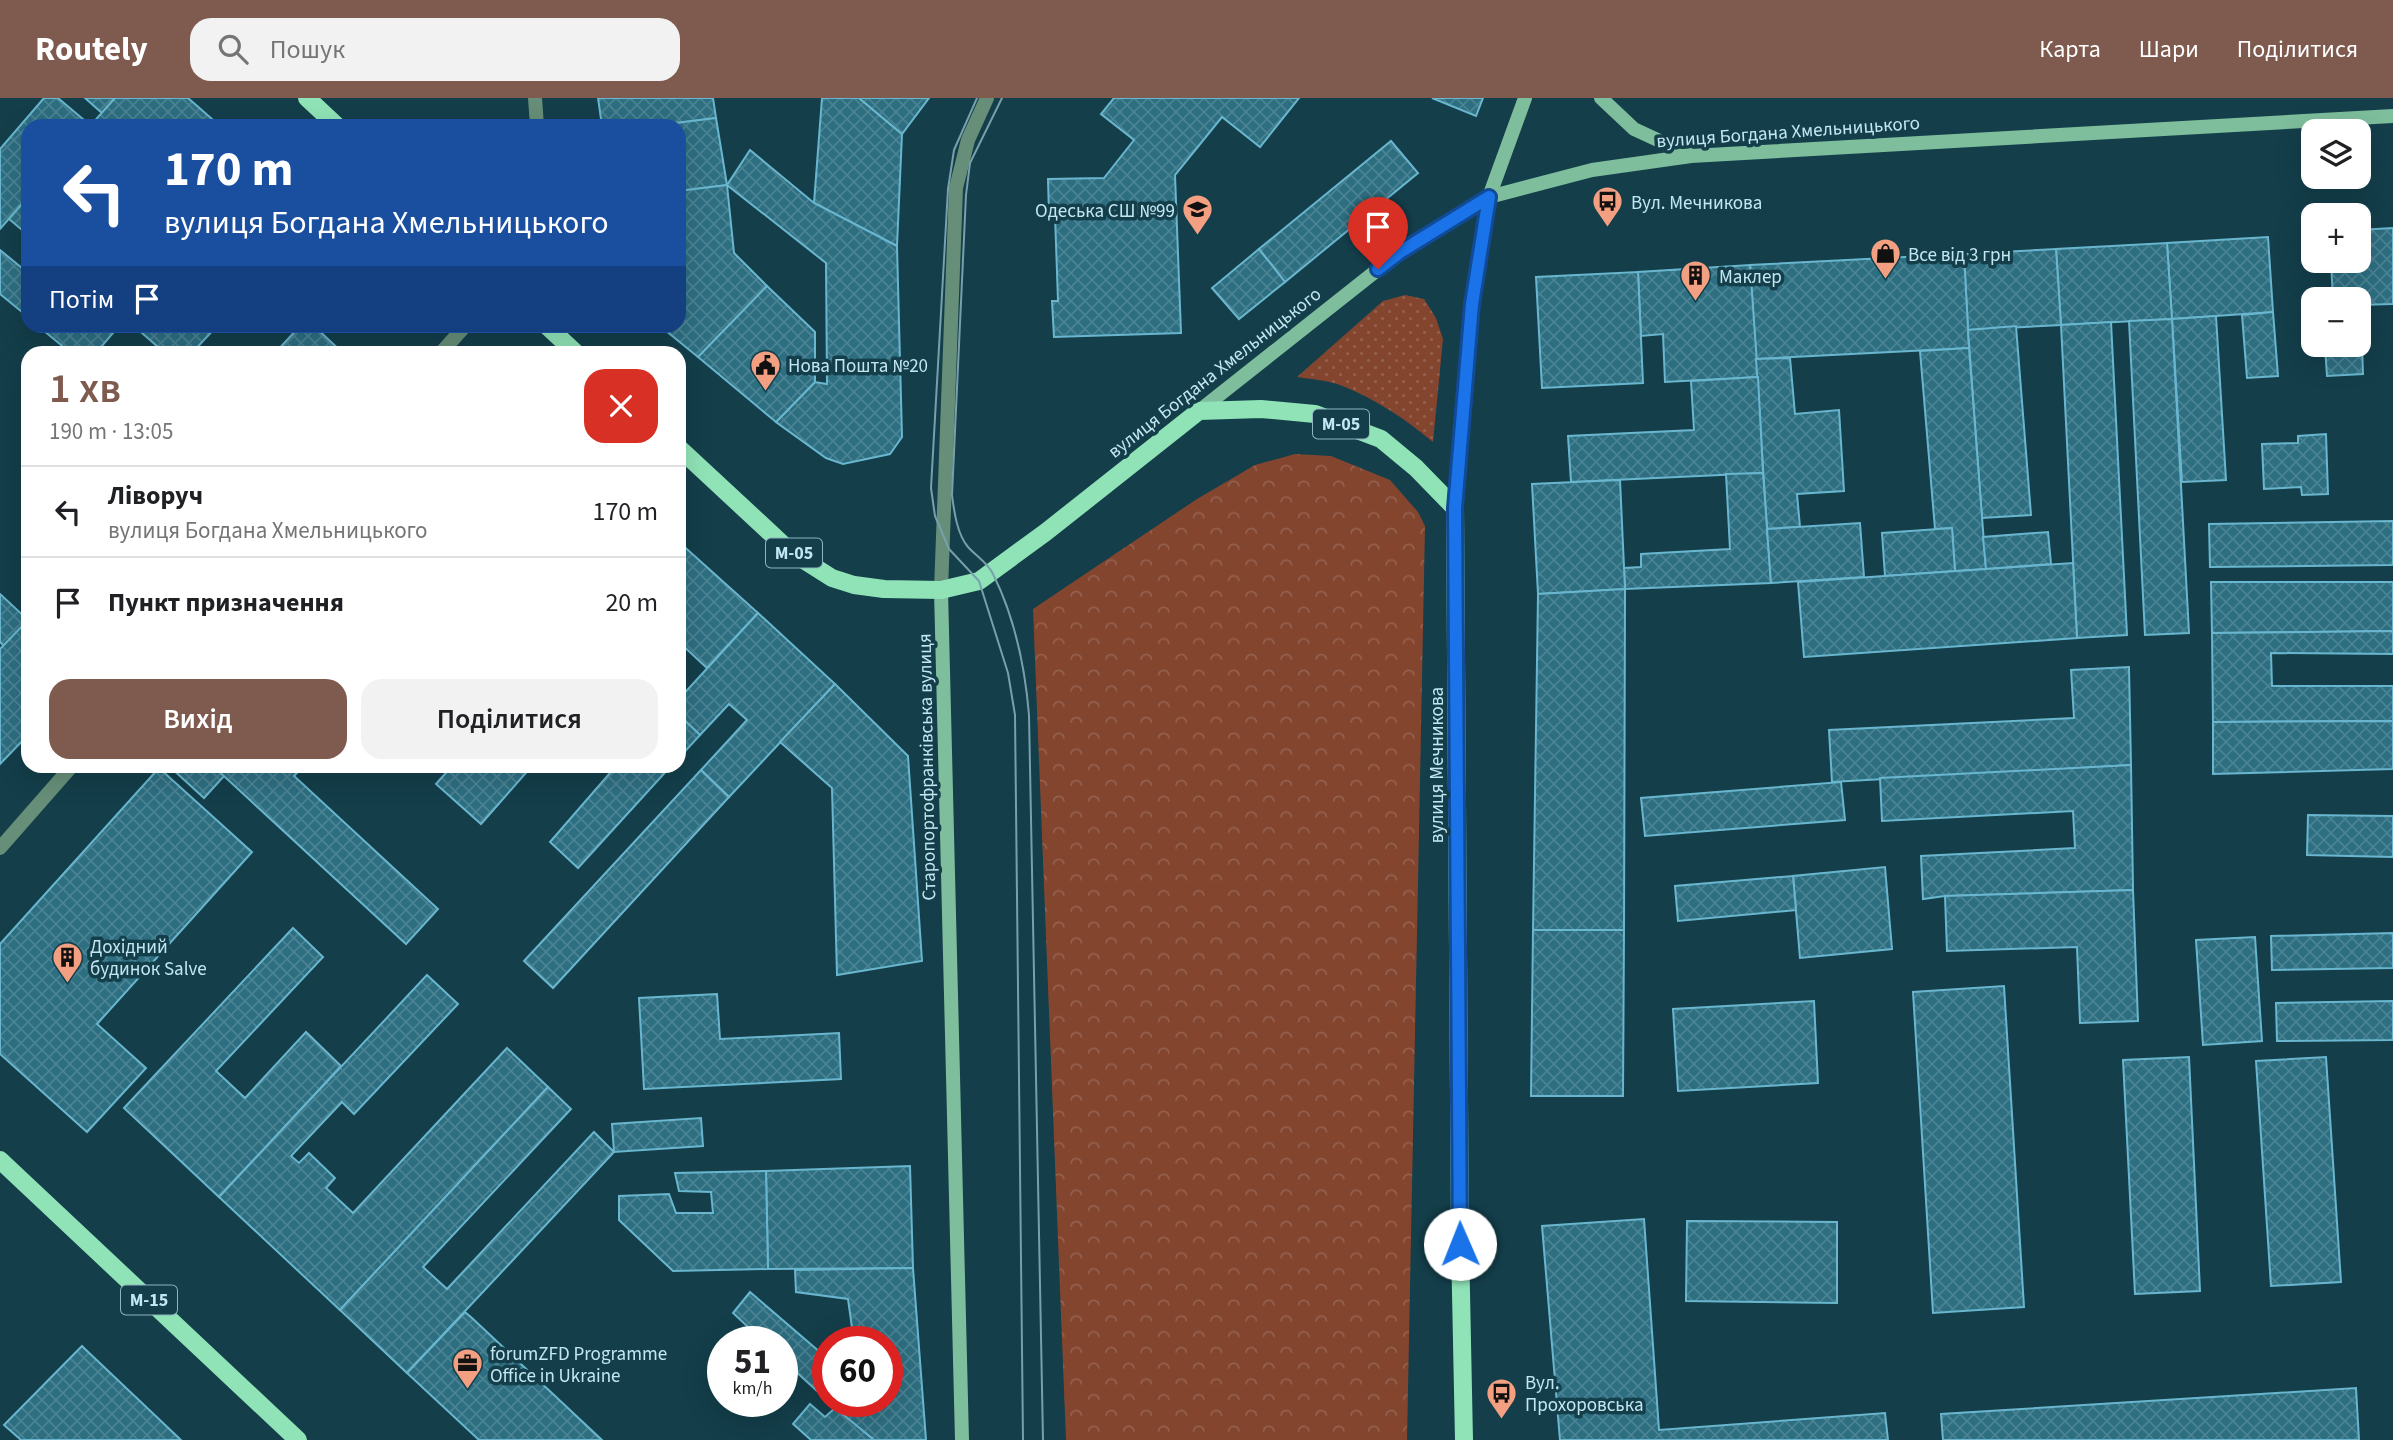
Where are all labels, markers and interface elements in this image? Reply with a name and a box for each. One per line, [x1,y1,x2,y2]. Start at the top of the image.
search box [190,18,680,81]
text: Routely [35,26,148,73]
icon: search [214,30,252,68]
text: Пошук [270,31,345,68]
text: Карта [2039,32,2101,67]
text: Шари [2139,32,2199,67]
text: Поділитися [2237,32,2358,67]
street label: вулиця Богдана Хмельницького [1655,110,1921,155]
map controls [2301,119,2371,357]
button: layers [2301,119,2371,189]
text: 170 m [164,135,293,205]
icon: left [49,147,140,238]
bus stop icon: Вул. Мечникова [1591,185,1625,229]
place label: Вул. Мечникова [1631,190,1762,217]
school or university icon: Одеська СШ №99 [1181,193,1215,237]
pin [1348,197,1408,269]
place label: Одеська СШ №99 [1035,198,1175,225]
text: вулиця Богдана Хмельницького [164,200,609,246]
button: + [2301,203,2371,273]
icon: arrive [1359,208,1397,246]
shop icon: Все від 3 грн [1868,237,1902,281]
place label: Все від 3 грн [1908,242,2011,269]
building icon: Маклер [1679,259,1713,303]
place label: Маклер [1719,264,1782,291]
icon: arrive [128,280,166,318]
text: Потім [49,281,114,318]
street label: вулиця Богдана Хмельницького [1103,281,1327,465]
button: − [2301,287,2371,357]
public building icon: Нова Пошта №20 [748,348,782,392]
place label: Нова Пошта №20 [788,353,928,380]
text: 1 хв [49,359,121,419]
button: close [584,369,658,443]
road number: М-05 [1313,410,1369,438]
text: 190 m · 13:05 [49,415,173,448]
text: Ліворуч [108,477,203,514]
icon: left [49,493,87,531]
text: 170 m [592,493,658,530]
text: вулиця Богдана Хмельницького [108,514,428,547]
road number: М-05 [766,538,822,568]
icon: arrive [49,584,87,622]
text: Пункт призначення [108,584,344,621]
text: 20 m [605,584,658,621]
street label: Старопортофранківська вулиця [912,633,943,901]
button: Вихід [49,679,347,759]
button: Поділитися [361,679,658,759]
street label: вулиця Мечникова [1424,687,1451,843]
place label: Дохідний будинок Salve [90,934,207,983]
building icon: Дохідний будинок Salve [50,940,84,984]
position arrow [1423,1207,1497,1281]
road number: М-15 [121,1286,177,1315]
speed limit sign: 60 [812,1326,903,1417]
text: 51 [734,1337,771,1387]
place label: forumZFD Programme Office in Ukraine [490,1341,667,1390]
office icon: forumZFD Programme Office in Ukraine [450,1347,484,1391]
place label: Вул. Прохоровська [1525,1370,1644,1419]
text: km/h [733,1376,772,1401]
bus stop icon: Вул. Прохоровська [1485,1376,1519,1420]

